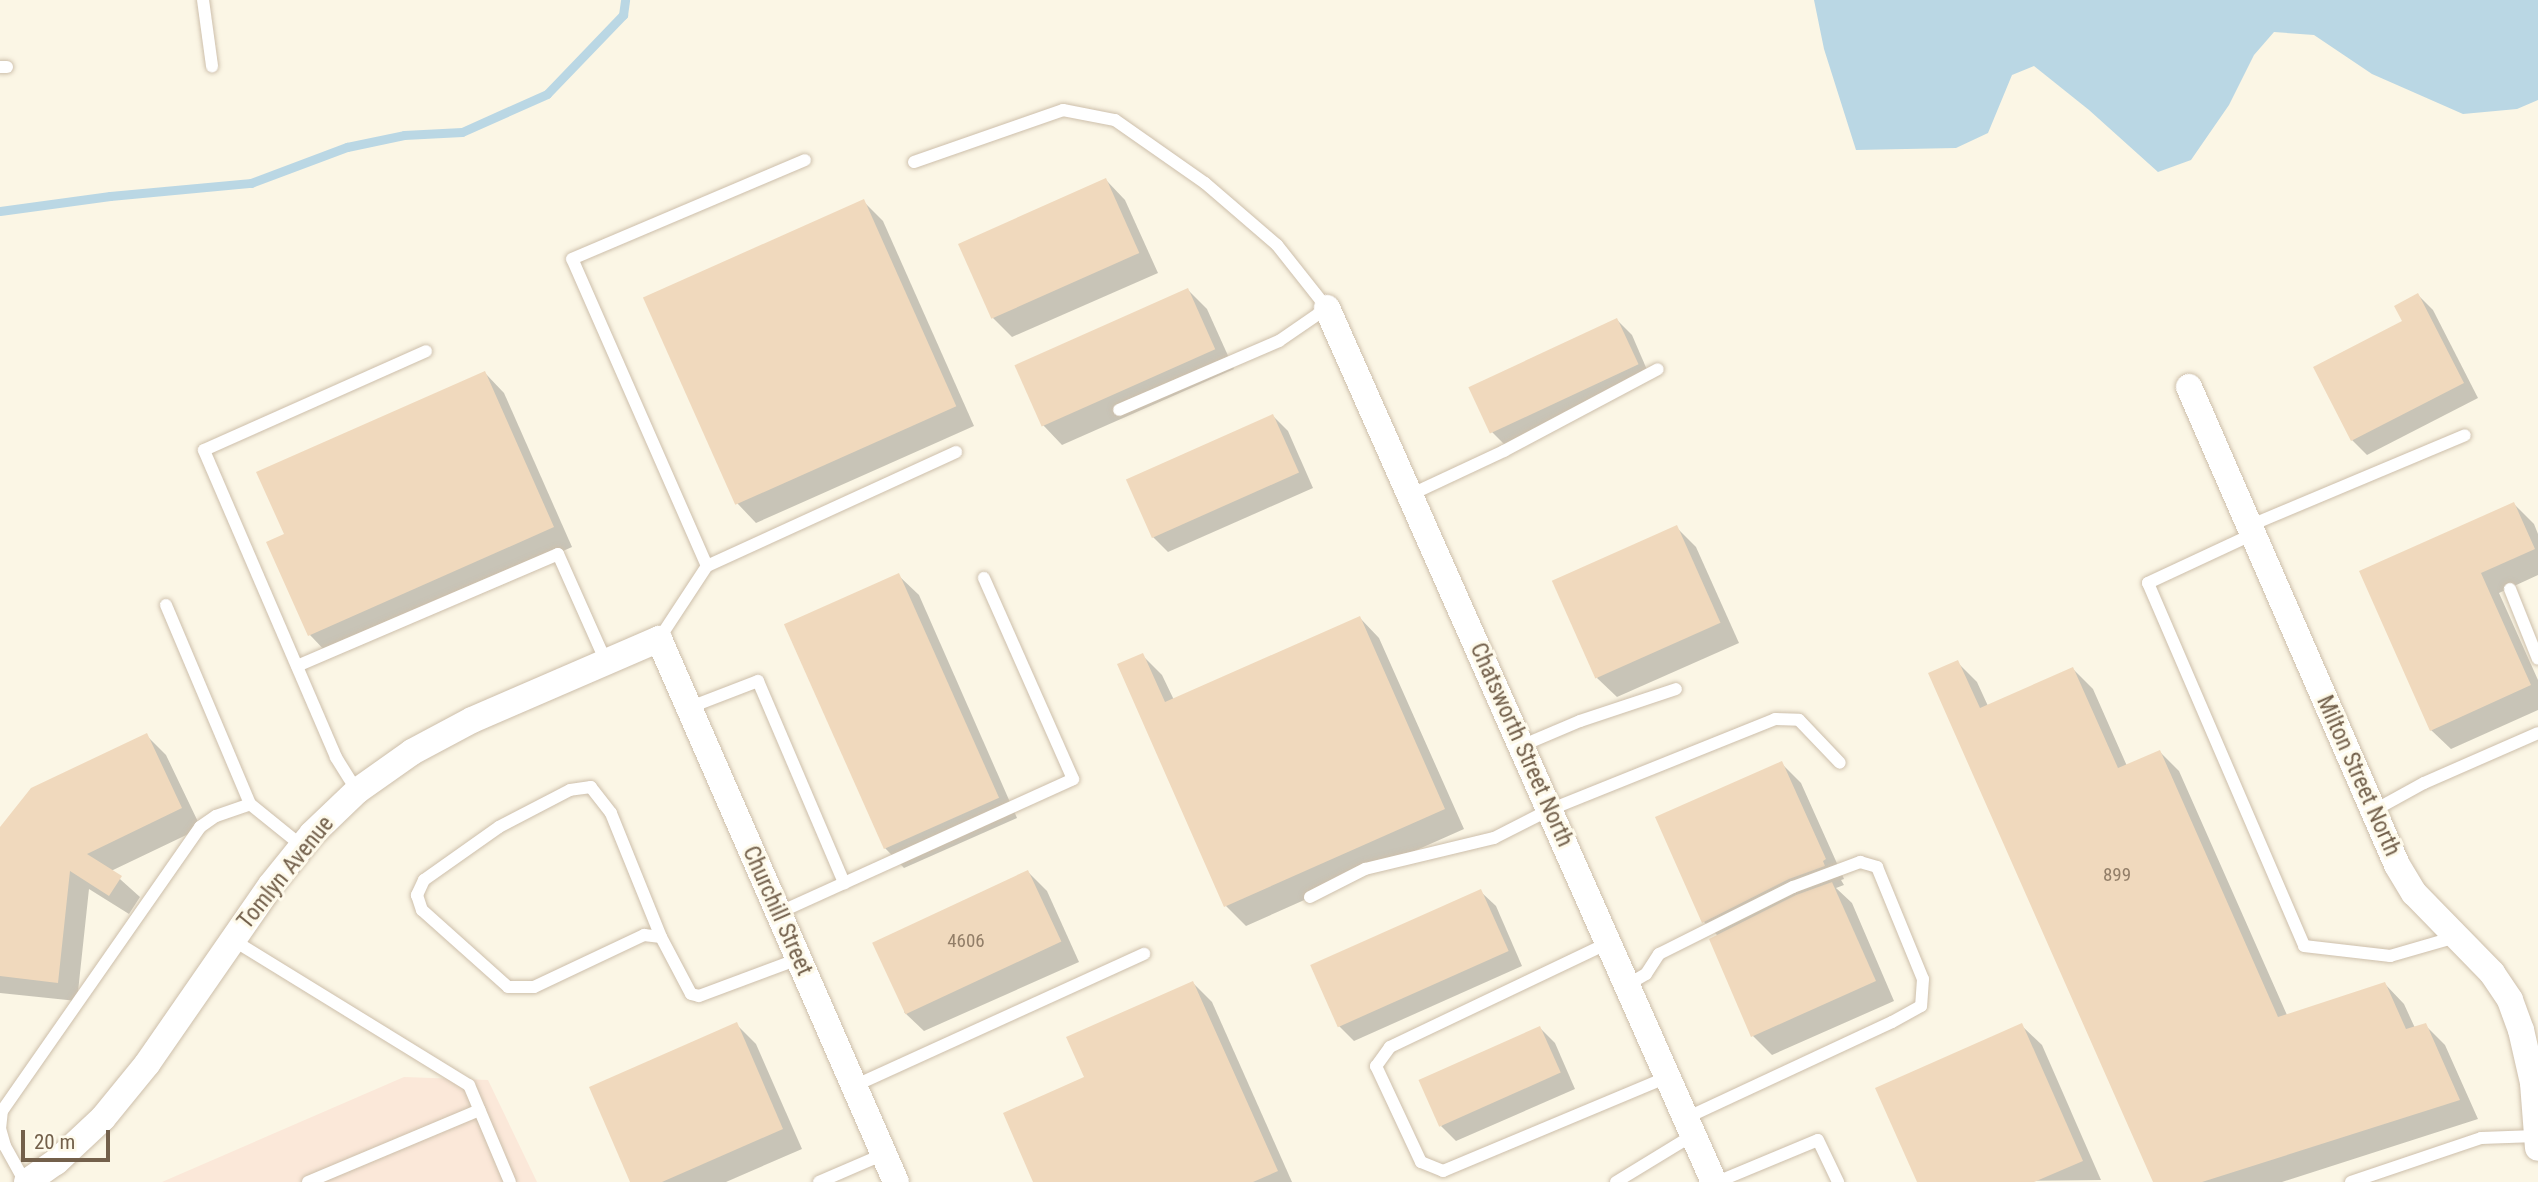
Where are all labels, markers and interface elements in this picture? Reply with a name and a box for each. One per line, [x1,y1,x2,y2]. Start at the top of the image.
street label: Chatsworth Street North [1464,639,1578,851]
street label: Milton Street North [2310,691,2406,861]
street label: Tomlyn Avenue [232,811,340,935]
street label: Churchill Street [736,842,818,980]
house number: 899 [2103,864,2131,886]
house number: 4606 [947,930,985,952]
scale bar [24,1116,114,1160]
text: 20 m [34,1130,75,1154]

